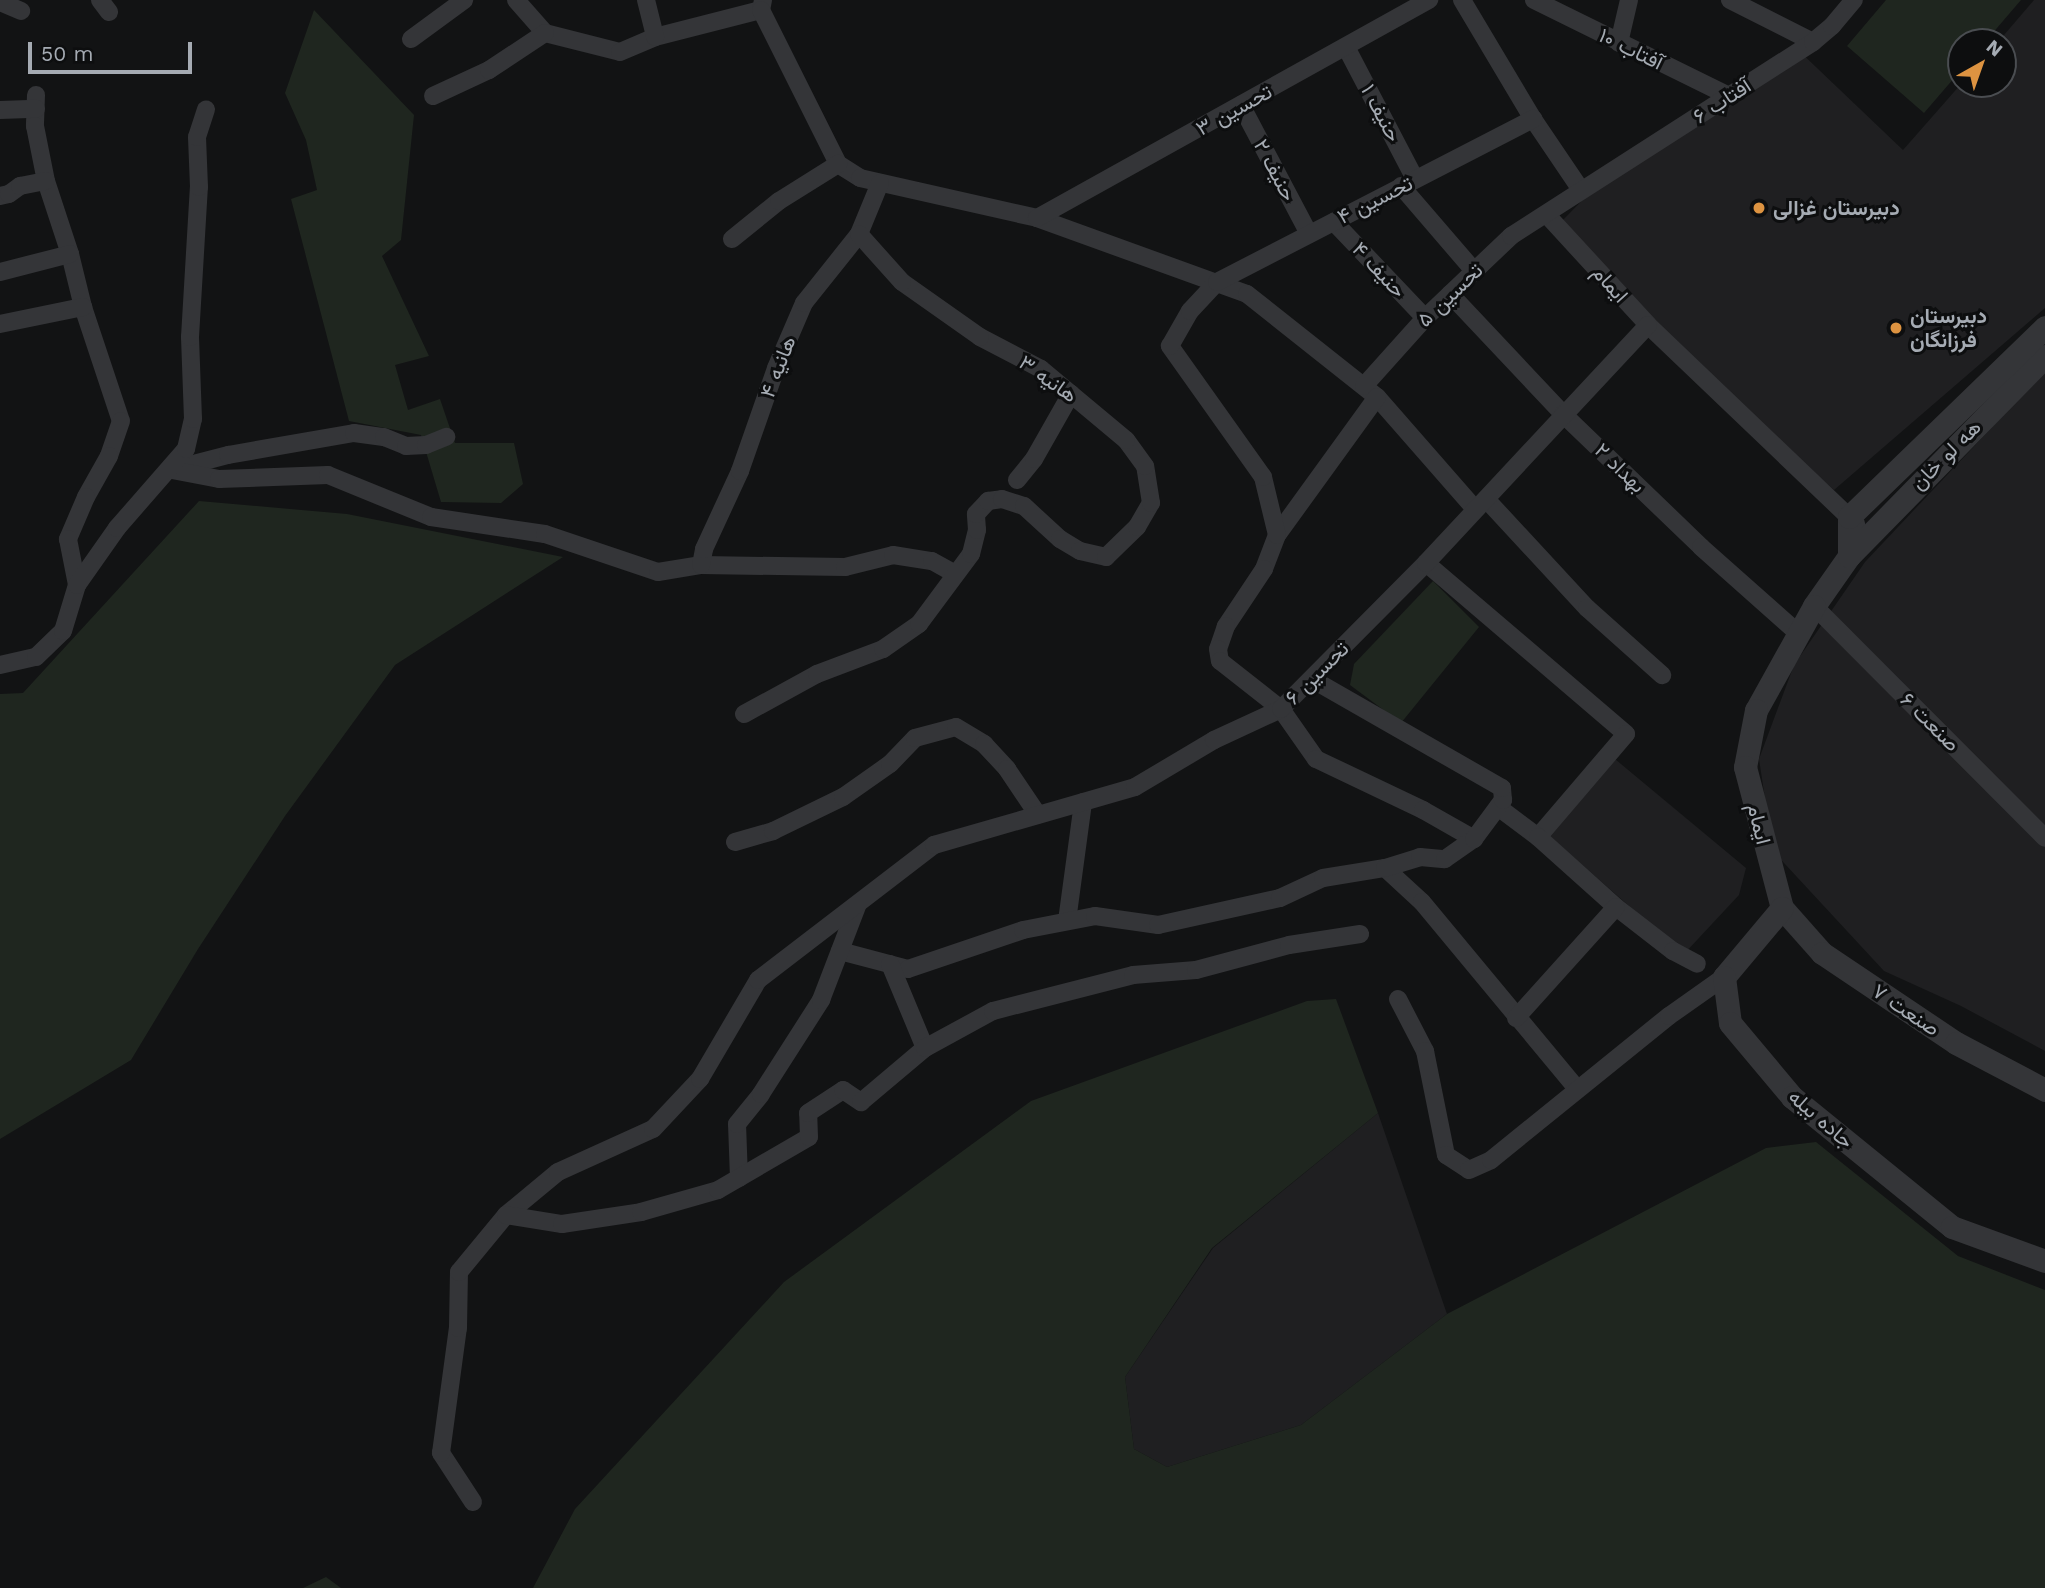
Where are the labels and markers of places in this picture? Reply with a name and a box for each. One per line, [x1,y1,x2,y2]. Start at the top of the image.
place label: دبیرستان غزالی [1773,195,1900,221]
marker: دبیرستان غزالی [1751,200,1767,216]
place label: دبیرستان فرزانگان [1910,303,1987,353]
marker: دبیرستان فرزانگان [1888,320,1904,336]

